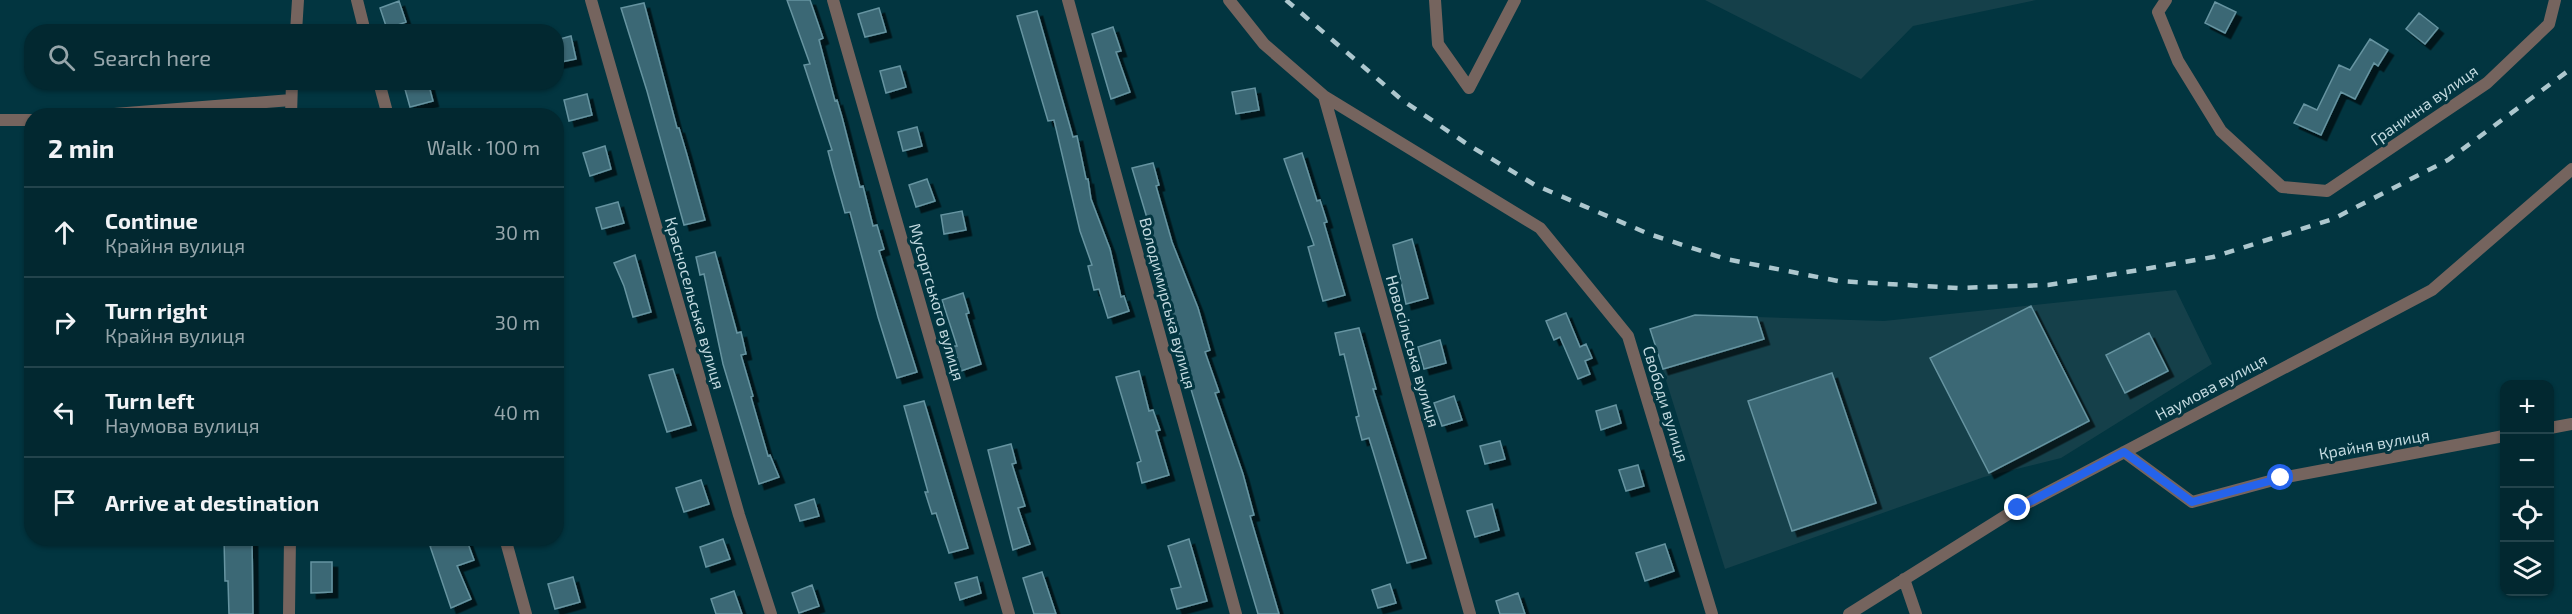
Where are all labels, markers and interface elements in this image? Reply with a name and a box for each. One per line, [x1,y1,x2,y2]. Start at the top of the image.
search box [24,24,564,90]
icon: search [45,41,78,74]
text: Search here [93,44,211,70]
street label: Гранична вулиця [2366,60,2482,150]
text: 2 min [48,132,114,163]
text: Walk · 100 m [427,135,540,159]
text: Continue [105,207,198,233]
street label: Красносельська вулиця [661,215,729,391]
street label: Володимирська вулиця [1135,215,1201,391]
icon: ahead [48,216,81,249]
text: 30 m [495,220,540,244]
street label: Мусоргського вулиця [905,221,969,383]
text: Крайня вулиця [105,233,245,257]
street label: Новосільська вулиця [1382,273,1444,429]
text: Turn right [105,297,207,323]
icon: right [48,306,81,339]
text: 30 m [495,310,540,334]
text: Крайня вулиця [105,323,245,347]
street label: Свободи вулиця [1639,343,1693,465]
street label: Наумова вулиця [2152,349,2270,425]
map controls [2500,380,2554,596]
button: + [2500,380,2554,434]
text: Turn left [105,387,194,413]
icon: left [48,396,81,429]
text: 40 m [494,400,540,424]
text: Наумова вулиця [105,413,260,437]
street label: Крайня вулиця [2317,424,2431,464]
button: − [2500,434,2554,488]
route start [2267,464,2293,490]
icon: arrive [48,486,81,519]
button: locate [2500,488,2554,542]
text: Arrive at destination [105,489,319,515]
route end [2004,494,2030,520]
button: layers [2500,542,2554,596]

